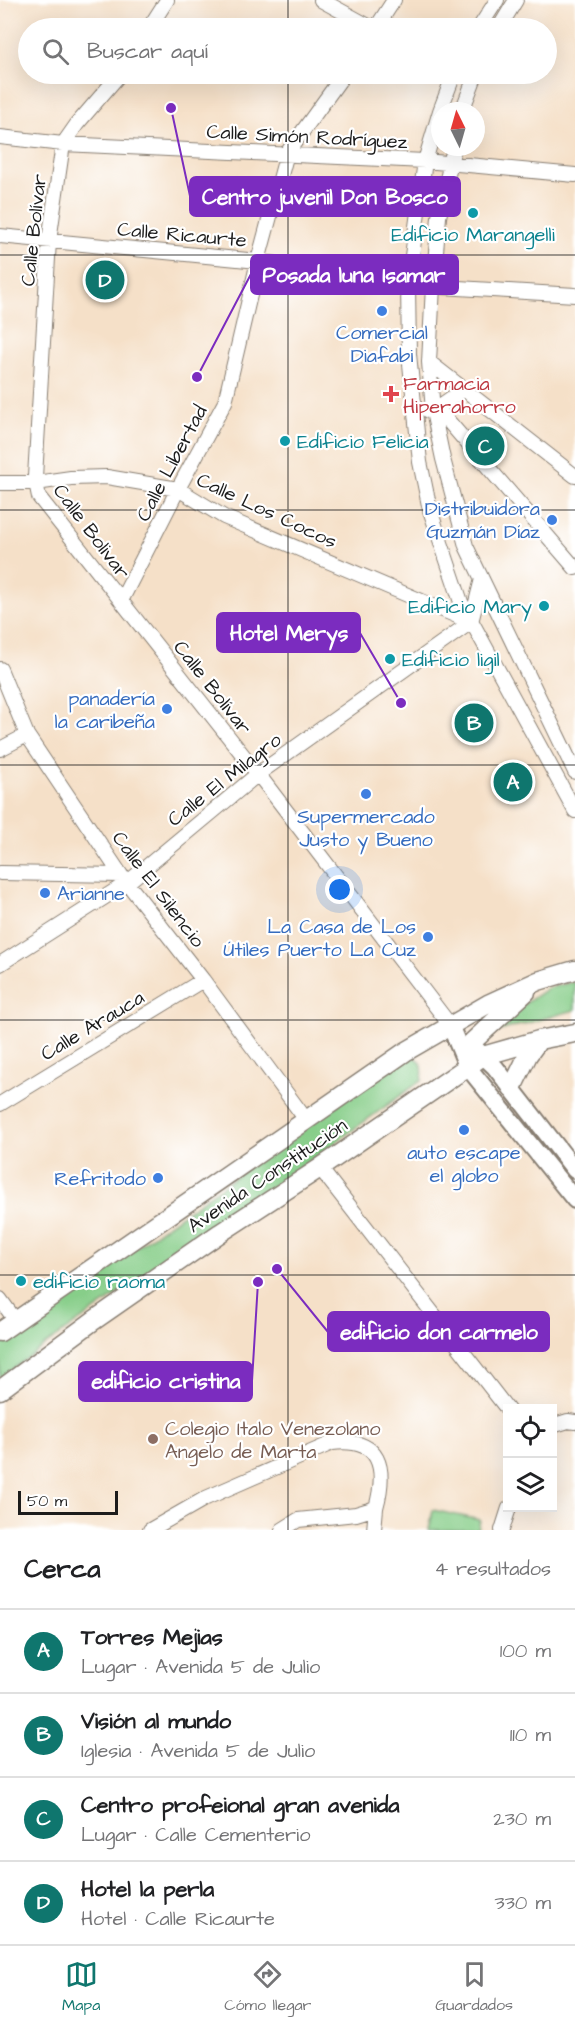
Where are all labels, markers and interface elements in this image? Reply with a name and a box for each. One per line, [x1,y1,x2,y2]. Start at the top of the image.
search box [18,18,557,84]
icon: search [39,35,72,68]
text: Buscar aquí [87,36,208,67]
north arrow [431,102,485,156]
street label: Calle Simón Rodríguez [206,118,408,157]
street label: Calle Bolívar [14,173,54,288]
callout: Centro juvenil Don Bosco [190,177,460,216]
text: Centro juvenil Don Bosco [202,183,448,213]
marker: Edificio Marangelli [466,206,480,220]
street label: Calle Ricaurte [116,215,248,255]
place label: Edificio Marangelli [391,221,555,250]
callout: Posada luna Isamar [251,255,458,294]
pin: D [86,258,124,302]
text: Posada luna Isamar [263,261,446,290]
marker: Comercial Diafabi [375,304,389,318]
place label: Comercial Diafabi [336,319,428,370]
place label: Farmacia Hiperahorro [403,370,516,421]
marker: Farmacia Hiperahorro [384,387,398,401]
street label: Calle Libertad [129,400,214,527]
pin: C [466,424,504,468]
place label: Edificio Felicia [297,428,429,456]
marker: Edificio Felicia [278,434,292,448]
street label: Calle Los Cocos [192,466,341,556]
street label: Calle Bolivar [46,478,136,585]
place label: Distribuidora Guzmán Díaz [425,495,540,546]
marker: Distribuidora Guzmán Díaz [545,513,559,527]
place label: Edificio Mary [408,593,532,622]
marker: Edificio Mary [537,599,551,613]
callout: Hotel Merys [217,613,360,652]
text: Hotel Merys [230,619,349,651]
street label: Calle Bolívar [166,635,258,741]
place label: Edificio ligil [402,646,500,675]
marker: Edificio ligil [383,652,397,666]
place label: panadería la caribeña [55,685,155,736]
pin: B [454,700,494,746]
marker: panadería la caribeña [160,702,174,716]
street label: Calle El Milagro [162,726,288,834]
pin: A [494,760,532,804]
marker: Supermercado Justo y Bueno [359,787,373,801]
place label: Supermercado Justo y Bueno [297,803,435,855]
street label: Calle El Silencio [105,826,211,954]
your location [325,875,354,904]
place label: Arianne [57,880,125,908]
marker: Arianne [38,886,52,900]
place label: La Casa de Los Útiles Puerto La Cuz [223,913,416,964]
marker: La Casa de Los Útiles Puerto La Cuz [421,930,435,944]
street label: Calle Arauca [35,984,150,1068]
street label: Avenida Constitución [182,1112,353,1240]
marker: auto escape el globo [457,1123,471,1137]
place label: auto escape el globo [407,1139,521,1191]
place label: Refritodo [54,1165,146,1193]
marker: Refritodo [151,1171,165,1185]
place label: edificio raoma [33,1268,165,1296]
marker: edificio raoma [14,1274,28,1288]
callout: edificio don carmelo [328,1312,549,1351]
text: edificio don carmelo [340,1318,538,1347]
callout: edificio cristina [79,1362,252,1401]
text: edificio cristina [91,1367,241,1396]
map controls [503,1404,557,1512]
button: locate [503,1404,557,1458]
place label: Colegio Italo Venezolano Angelo de Marta [165,1415,381,1467]
marker: Colegio Italo Venezolano Angelo de Marta [146,1432,160,1446]
button: layers [503,1458,557,1512]
scale bar [18,1488,118,1516]
text: 50 m [27,1490,67,1512]
text: Cerca [24,1551,101,1587]
text: 4 resultados [434,1555,551,1583]
text: Torres Mejias [81,1622,223,1653]
text: A [37,1637,50,1665]
text: 100 m [500,1637,551,1665]
text: Lugar · Avenida 5 de Julio [81,1653,320,1681]
text: Visión al mundo [81,1706,231,1737]
text: B [36,1721,51,1749]
text: 110 m [510,1721,551,1749]
text: Iglesia · Avenida 5 de Julio [81,1737,315,1765]
text: Centro profeional gran avenida [81,1790,399,1821]
text: C [36,1805,51,1833]
text: 230 m [493,1805,551,1833]
text: Lugar · Calle Cementerio [81,1821,310,1849]
text: Hotel la perla [81,1874,214,1905]
text: D [37,1889,50,1917]
text: 330 m [494,1889,551,1917]
text: Hotel · Calle Ricaurte [81,1905,275,1933]
tab: Mapa [62,1958,100,2016]
tab: Cómo llegar [224,1958,311,2016]
tab: Guardados [435,1958,513,2016]

